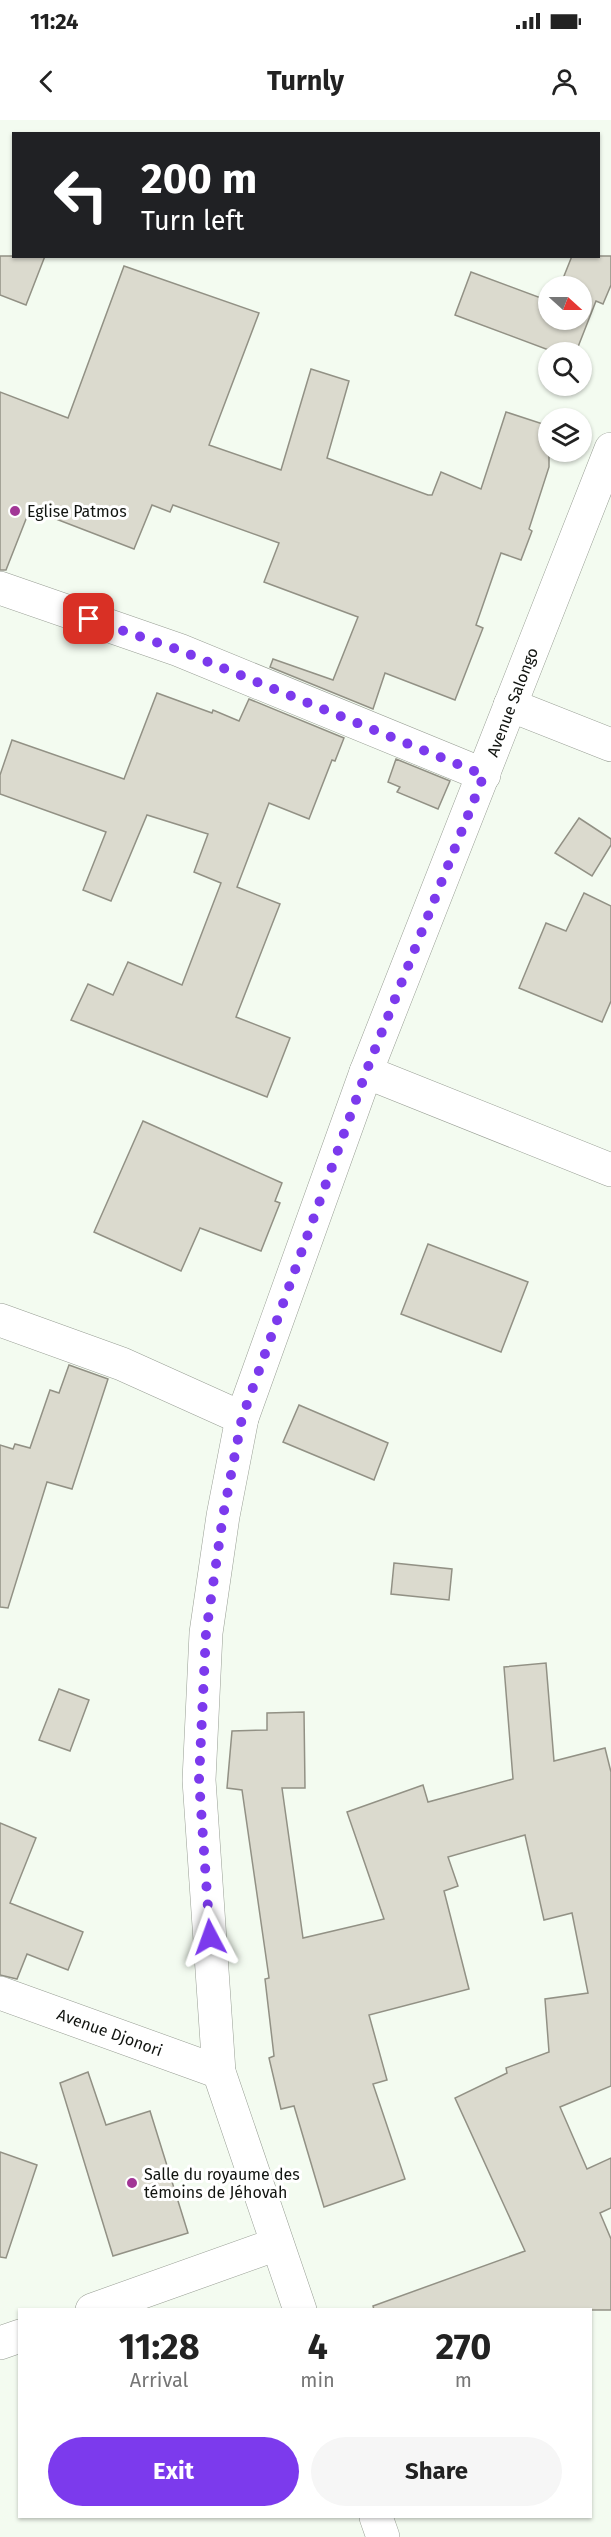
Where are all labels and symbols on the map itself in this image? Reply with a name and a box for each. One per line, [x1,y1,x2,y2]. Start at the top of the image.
north arrow [538,276,592,330]
place label: Eglise Patmos [27,502,127,521]
marker: Eglise Patmos [8,504,22,518]
pin [63,593,114,644]
street label: Avenue Salongo [483,645,542,759]
position arrow [178,1905,242,1969]
street label: Avenue Djonori [54,2005,165,2060]
place label: Salle du royaume des témoins de Jéhovah [144,2165,300,2202]
marker: Salle du royaume des témoins de Jéhovah [125,2176,139,2190]

